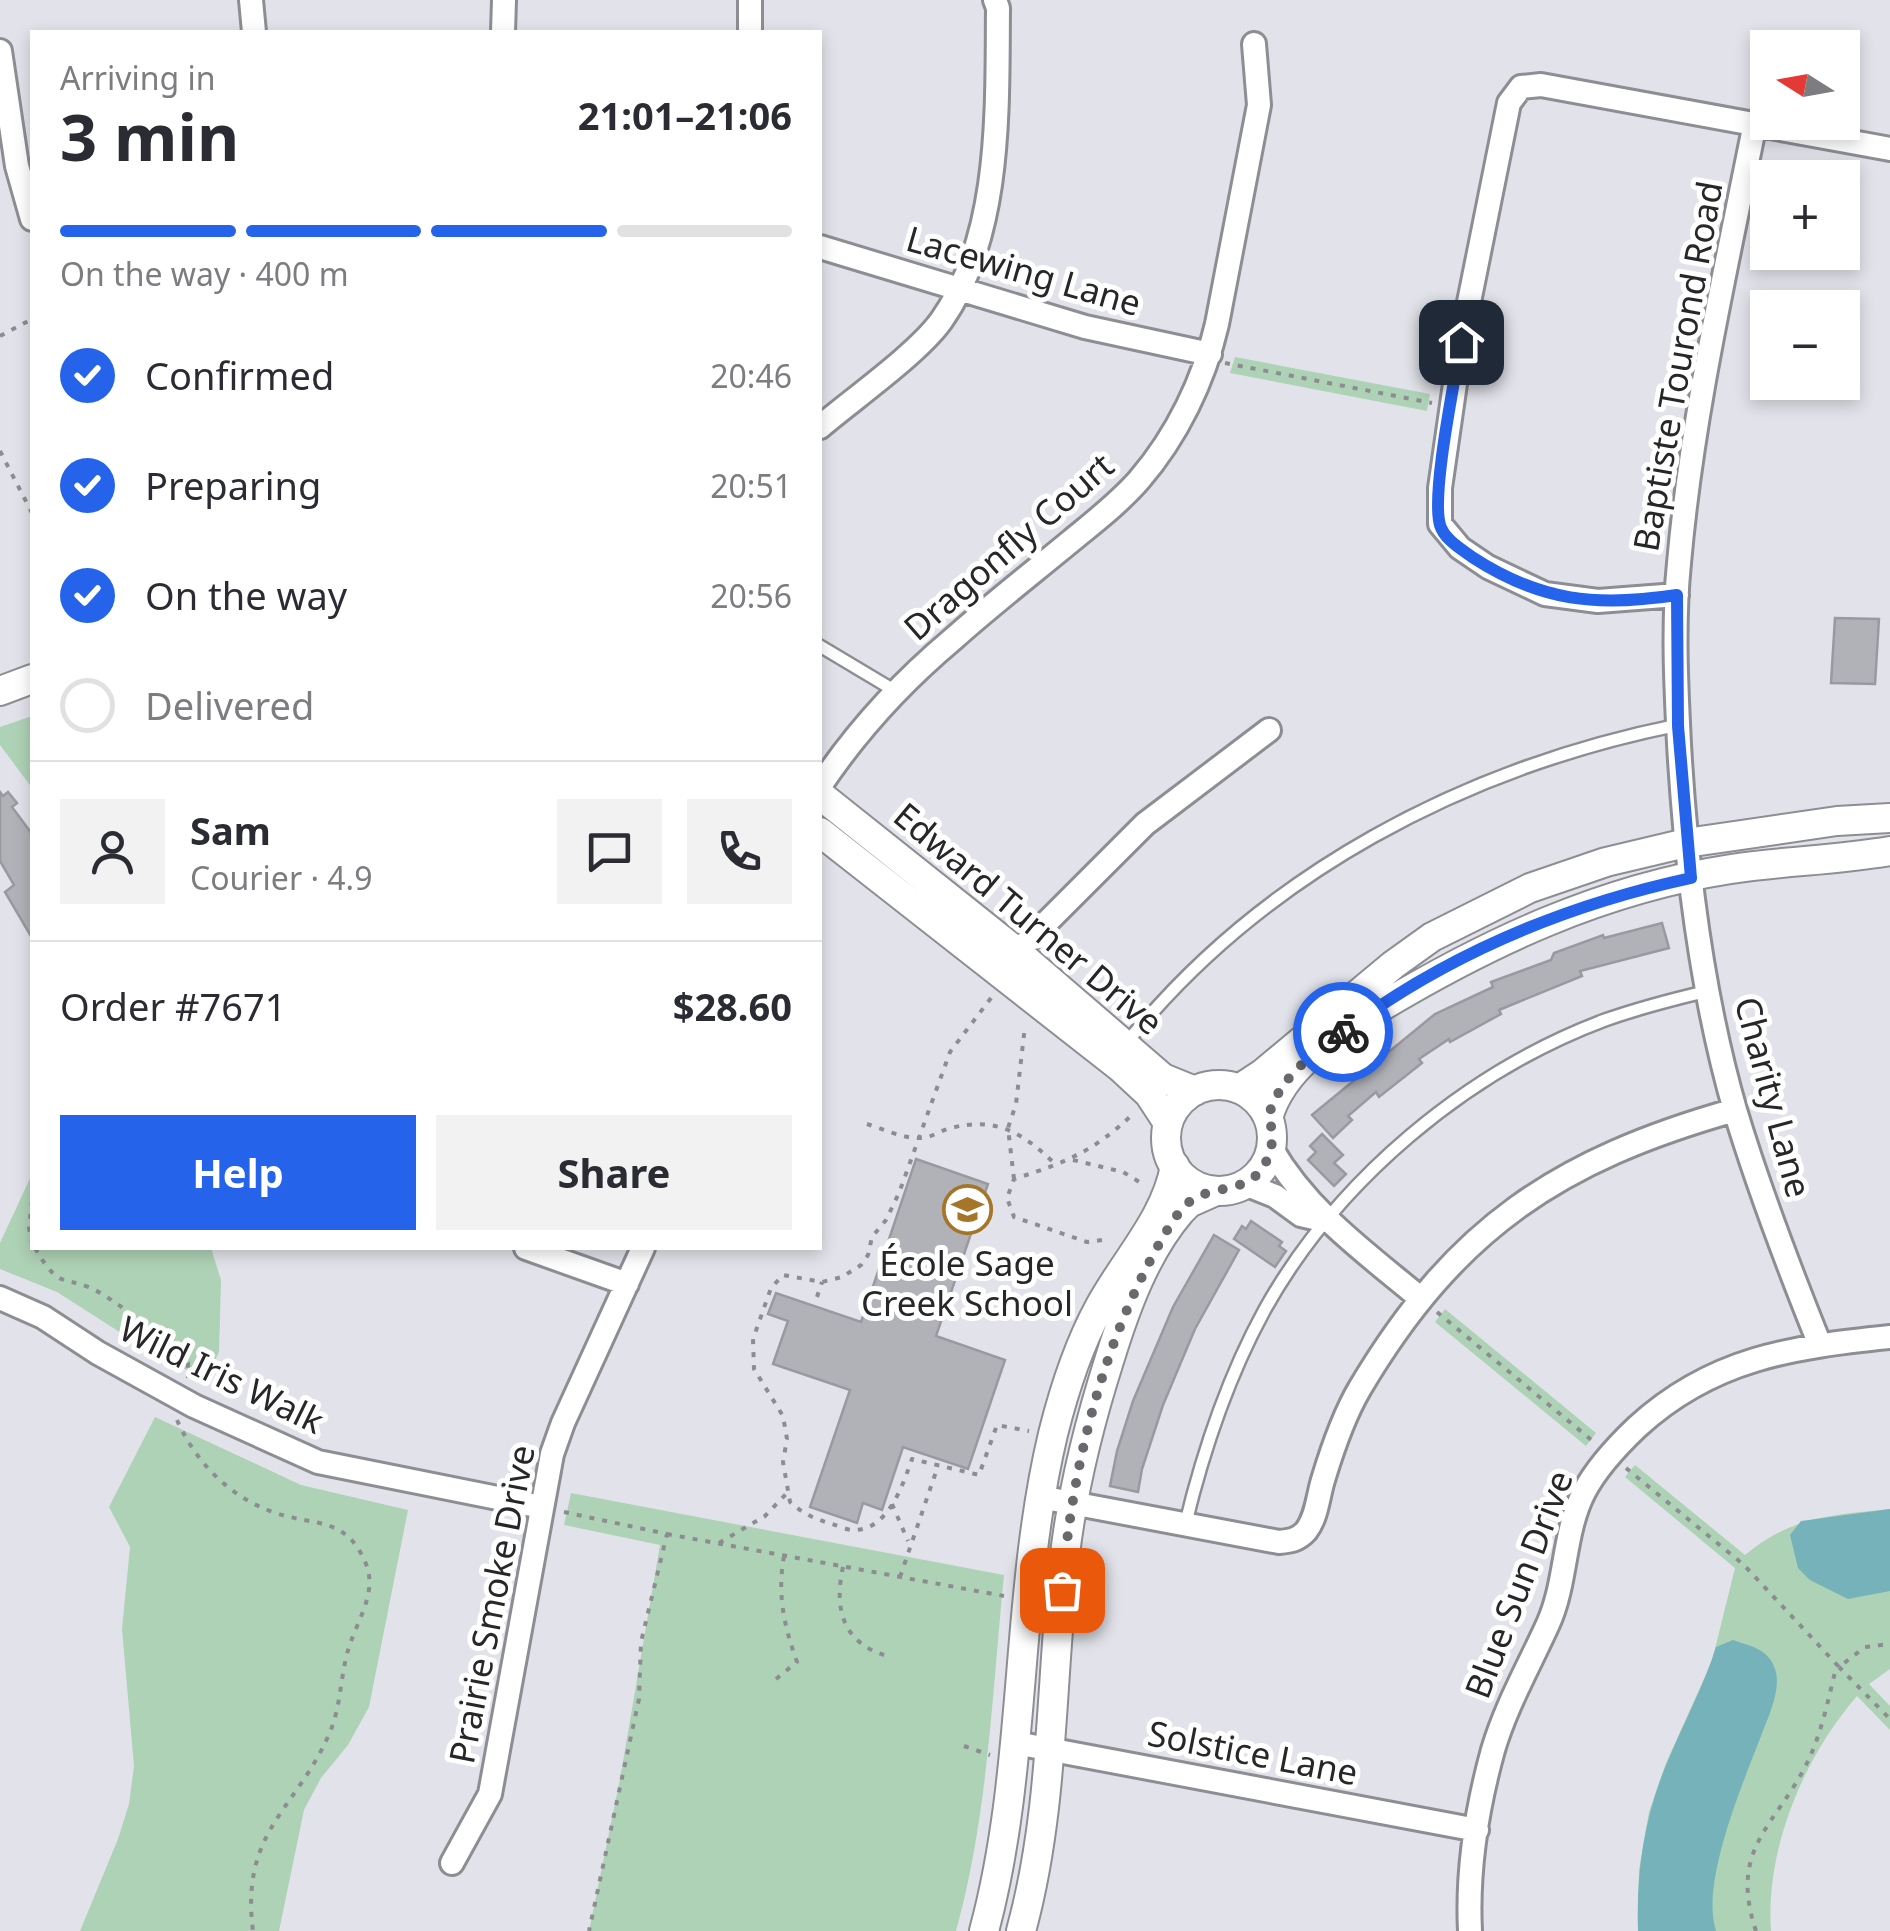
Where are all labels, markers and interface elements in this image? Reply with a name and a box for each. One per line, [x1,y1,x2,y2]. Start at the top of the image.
north arrow [1750,30,1860,140]
map controls [1750,30,1860,400]
text: Arriving in [60,56,215,99]
text: 21:01–21:06 [578,89,792,141]
text: 3 min [60,92,239,180]
button: + [1750,160,1860,270]
street label: Baptiste Tourond Road [1621,177,1733,555]
street label: Lacewing Lane [901,214,1147,326]
text: On the way · 400 m [60,252,349,295]
button: − [1750,290,1860,400]
pin [1419,300,1504,385]
icon: home [1434,315,1489,370]
icon: check [60,348,115,403]
text: Confirmed [145,349,334,401]
text: 20:46 [710,354,792,397]
street label: Dragonfly Court [893,442,1123,650]
icon: check [60,458,115,513]
text: Preparing [145,459,321,511]
text: 20:51 [710,464,792,507]
icon: check [60,568,115,623]
text: On the way [145,569,347,621]
text: 20:56 [710,574,792,617]
text: Delivered [145,679,314,731]
street label: Edward Turner Drive [885,791,1173,1045]
button: person [60,799,165,904]
button: chat [557,799,662,904]
button: phone [687,799,792,904]
text: Sam [190,804,271,856]
text: Courier · 4.9 [190,856,373,899]
text: Order #7671 [60,980,286,1032]
text: $28.60 [673,980,792,1032]
courier [1293,982,1393,1082]
street label: Charity Lane [1725,992,1823,1202]
icon: bike [1316,1005,1371,1060]
button: Help [60,1115,416,1230]
button: Share [436,1115,792,1230]
school or university icon: École Sage Creek School [941,1184,993,1236]
place label: École Sage Creek School [861,1239,1073,1326]
street label: Wild Iris Walk [112,1304,332,1444]
street label: Prairie Smoke Drive [437,1441,545,1767]
street label: Blue Sun Drive [1453,1463,1583,1705]
pin [1020,1548,1105,1633]
icon: bag [1035,1563,1090,1618]
street label: Solstice Lane [1144,1709,1362,1795]

